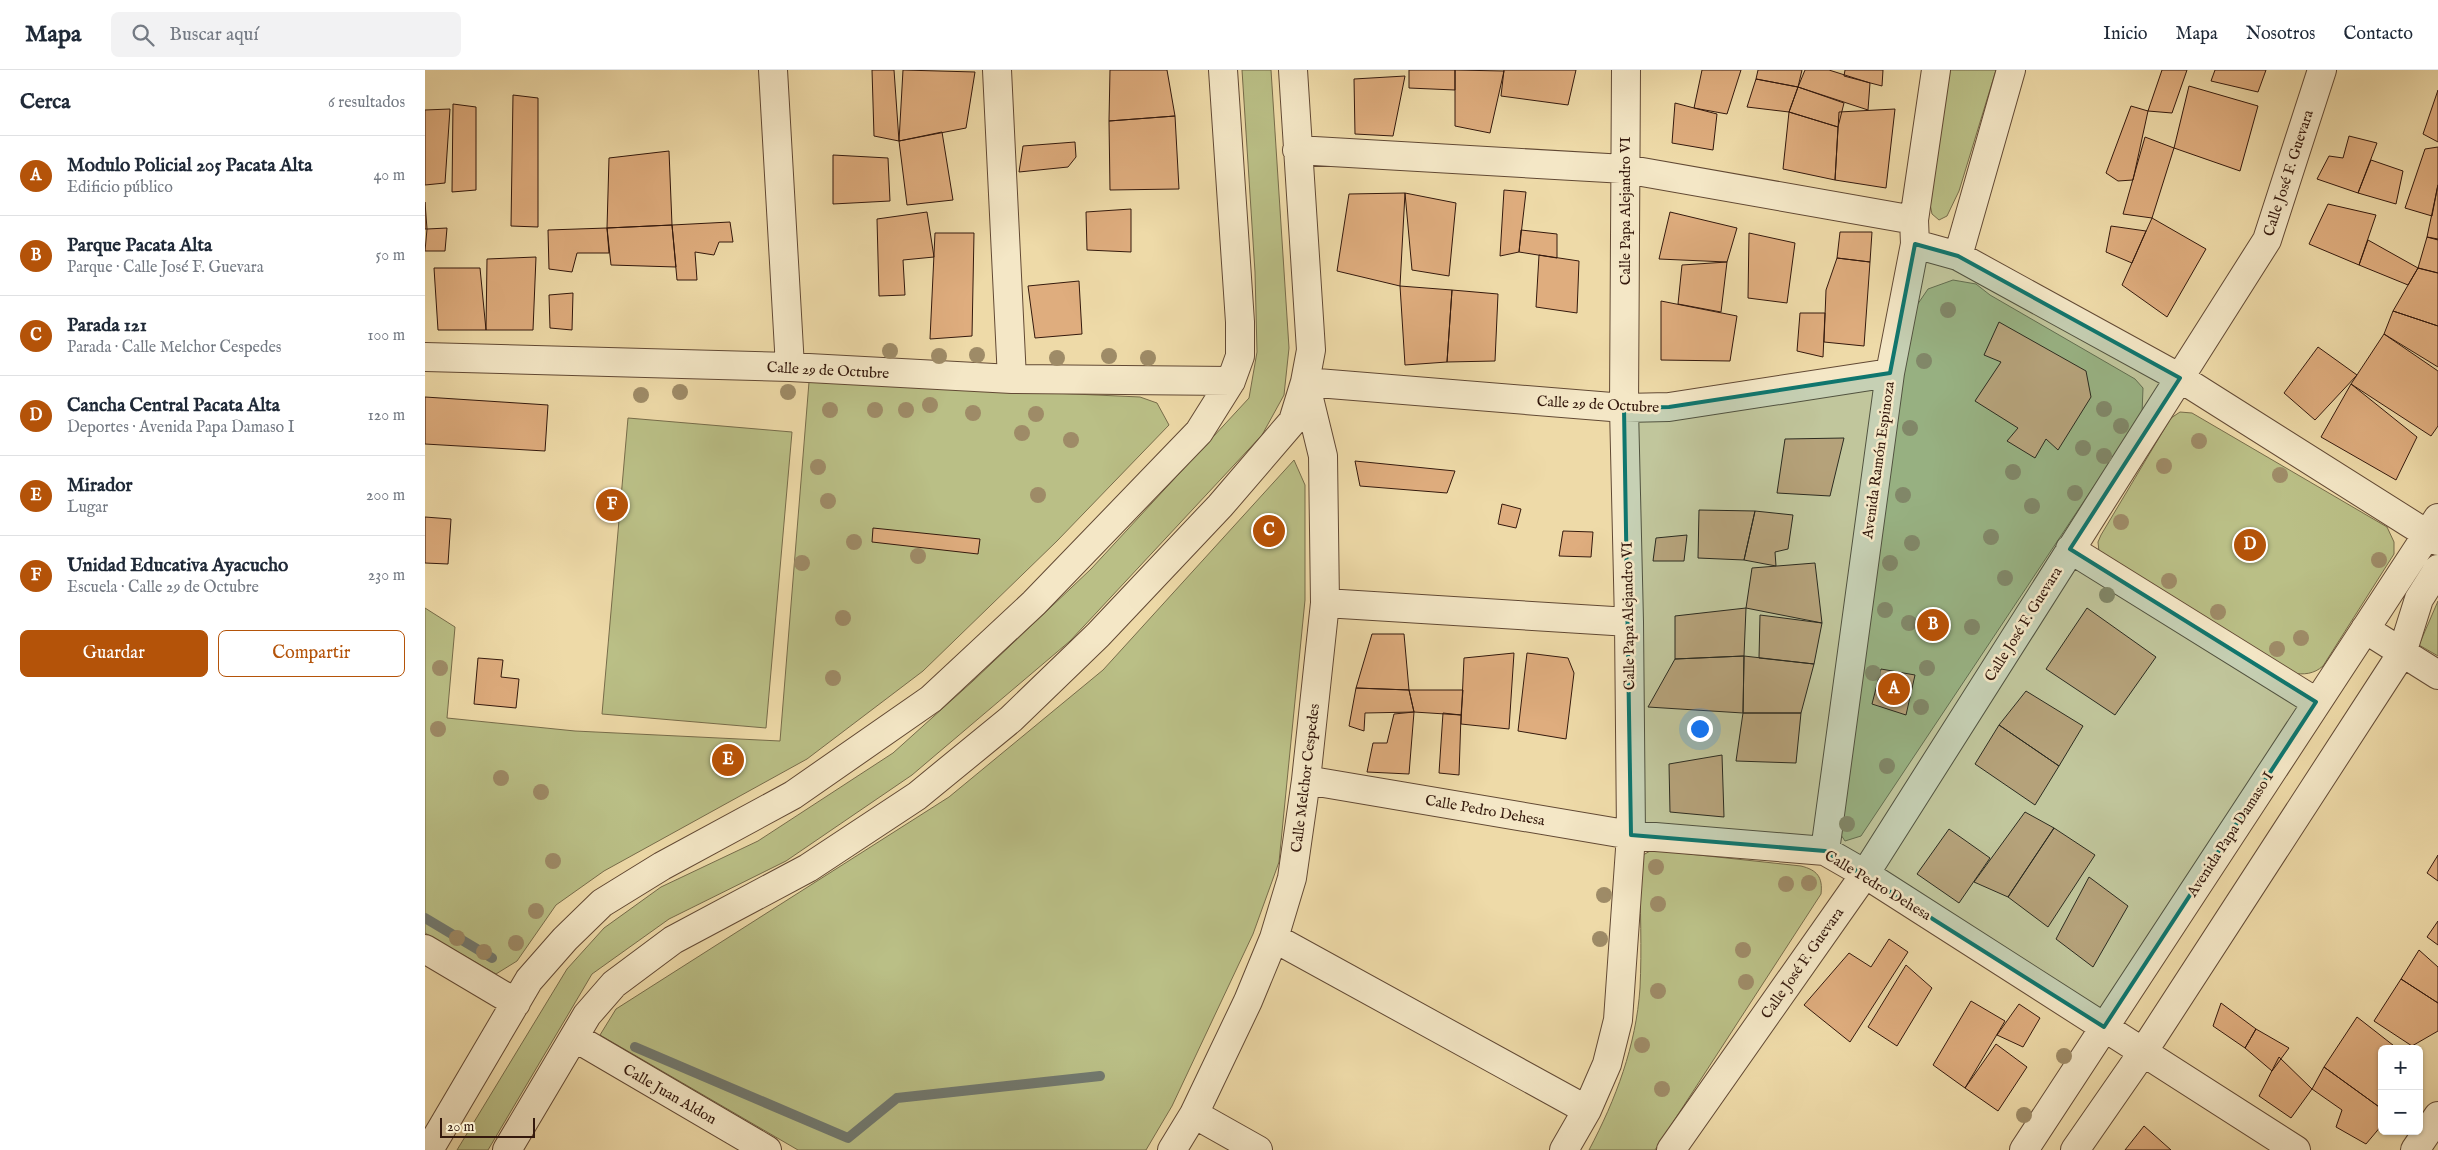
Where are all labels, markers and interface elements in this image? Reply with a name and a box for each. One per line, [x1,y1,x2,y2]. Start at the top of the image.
search box [111,12,461,57]
text: Mapa [25,19,81,50]
icon: search [129,21,157,49]
text: Buscar aquí [169,23,258,47]
text: Inicio [2103,23,2148,46]
text: Mapa [2176,23,2218,46]
text: Nosotros [2246,23,2315,46]
text: Contacto [2343,23,2413,46]
text: Cerca [20,89,70,116]
text: 6 resultados [328,93,405,113]
street label: Calle José F. Guevara [2259,107,2318,239]
street label: Calle Papa Alejandro VI [1616,136,1635,285]
text: Modulo Policial 205 Pacata Alta [67,154,313,178]
text: A [31,166,41,186]
text: 40 m [373,166,405,186]
text: Edificio público [67,178,173,198]
text: Parque Pacata Alta [67,234,212,258]
text: B [31,246,41,266]
text: 50 m [376,246,405,266]
text: Parque · Calle José F. Guevara [67,258,264,278]
text: Parada 121 [67,314,147,338]
text: C [30,326,42,346]
text: 100 m [368,326,405,346]
text: Parada · Calle Melchor Cespedes [67,338,281,358]
street label: Calle 29 de Octubre [766,358,890,383]
street label: Avenida Ramón Espinoza [1858,380,1899,541]
street label: Calle 29 de Octubre [1536,392,1660,417]
text: Cancha Central Pacata Alta [67,394,280,418]
text: D [30,406,42,426]
text: 120 m [368,406,405,426]
text: Deportes · Avenida Papa Damaso I [67,418,295,438]
text: Mirador [67,474,132,498]
text: E [30,486,42,506]
text: 200 m [366,486,405,506]
pin: F [596,486,628,524]
text: Lugar [67,498,108,518]
pin: C [1253,512,1285,550]
pin: D [2234,526,2266,564]
street label: Calle Papa Alejandro VI [1618,541,1639,690]
text: Unidad Educativa Ayacucho [67,554,288,578]
street label: Calle José F. Guevara [1980,563,2067,685]
text: F [31,566,41,586]
text: 230 m [368,566,405,586]
text: Escuela · Calle 29 de Octubre [67,578,259,598]
pin: B [1917,606,1949,644]
button: Guardar [20,630,208,677]
button: Compartir [218,630,405,677]
pin: A [1878,670,1910,708]
street label: Calle Melchor Cespedes [1287,703,1324,853]
your location [1687,716,1713,742]
pin: E [712,741,744,779]
street label: Avenida Papa Damaso I [2182,768,2278,901]
street label: Calle Pedro Dehesa [1424,791,1547,830]
street label: Calle Pedro Dehesa [1821,846,1935,925]
street label: Calle José F. Guevara [1757,903,1848,1023]
map controls [2378,1045,2423,1135]
button: + [2378,1045,2423,1090]
street label: Calle Juan Aldon [620,1060,720,1129]
button: − [2378,1090,2423,1135]
scale bar [440,1115,535,1138]
text: 20 m [447,1118,474,1136]

